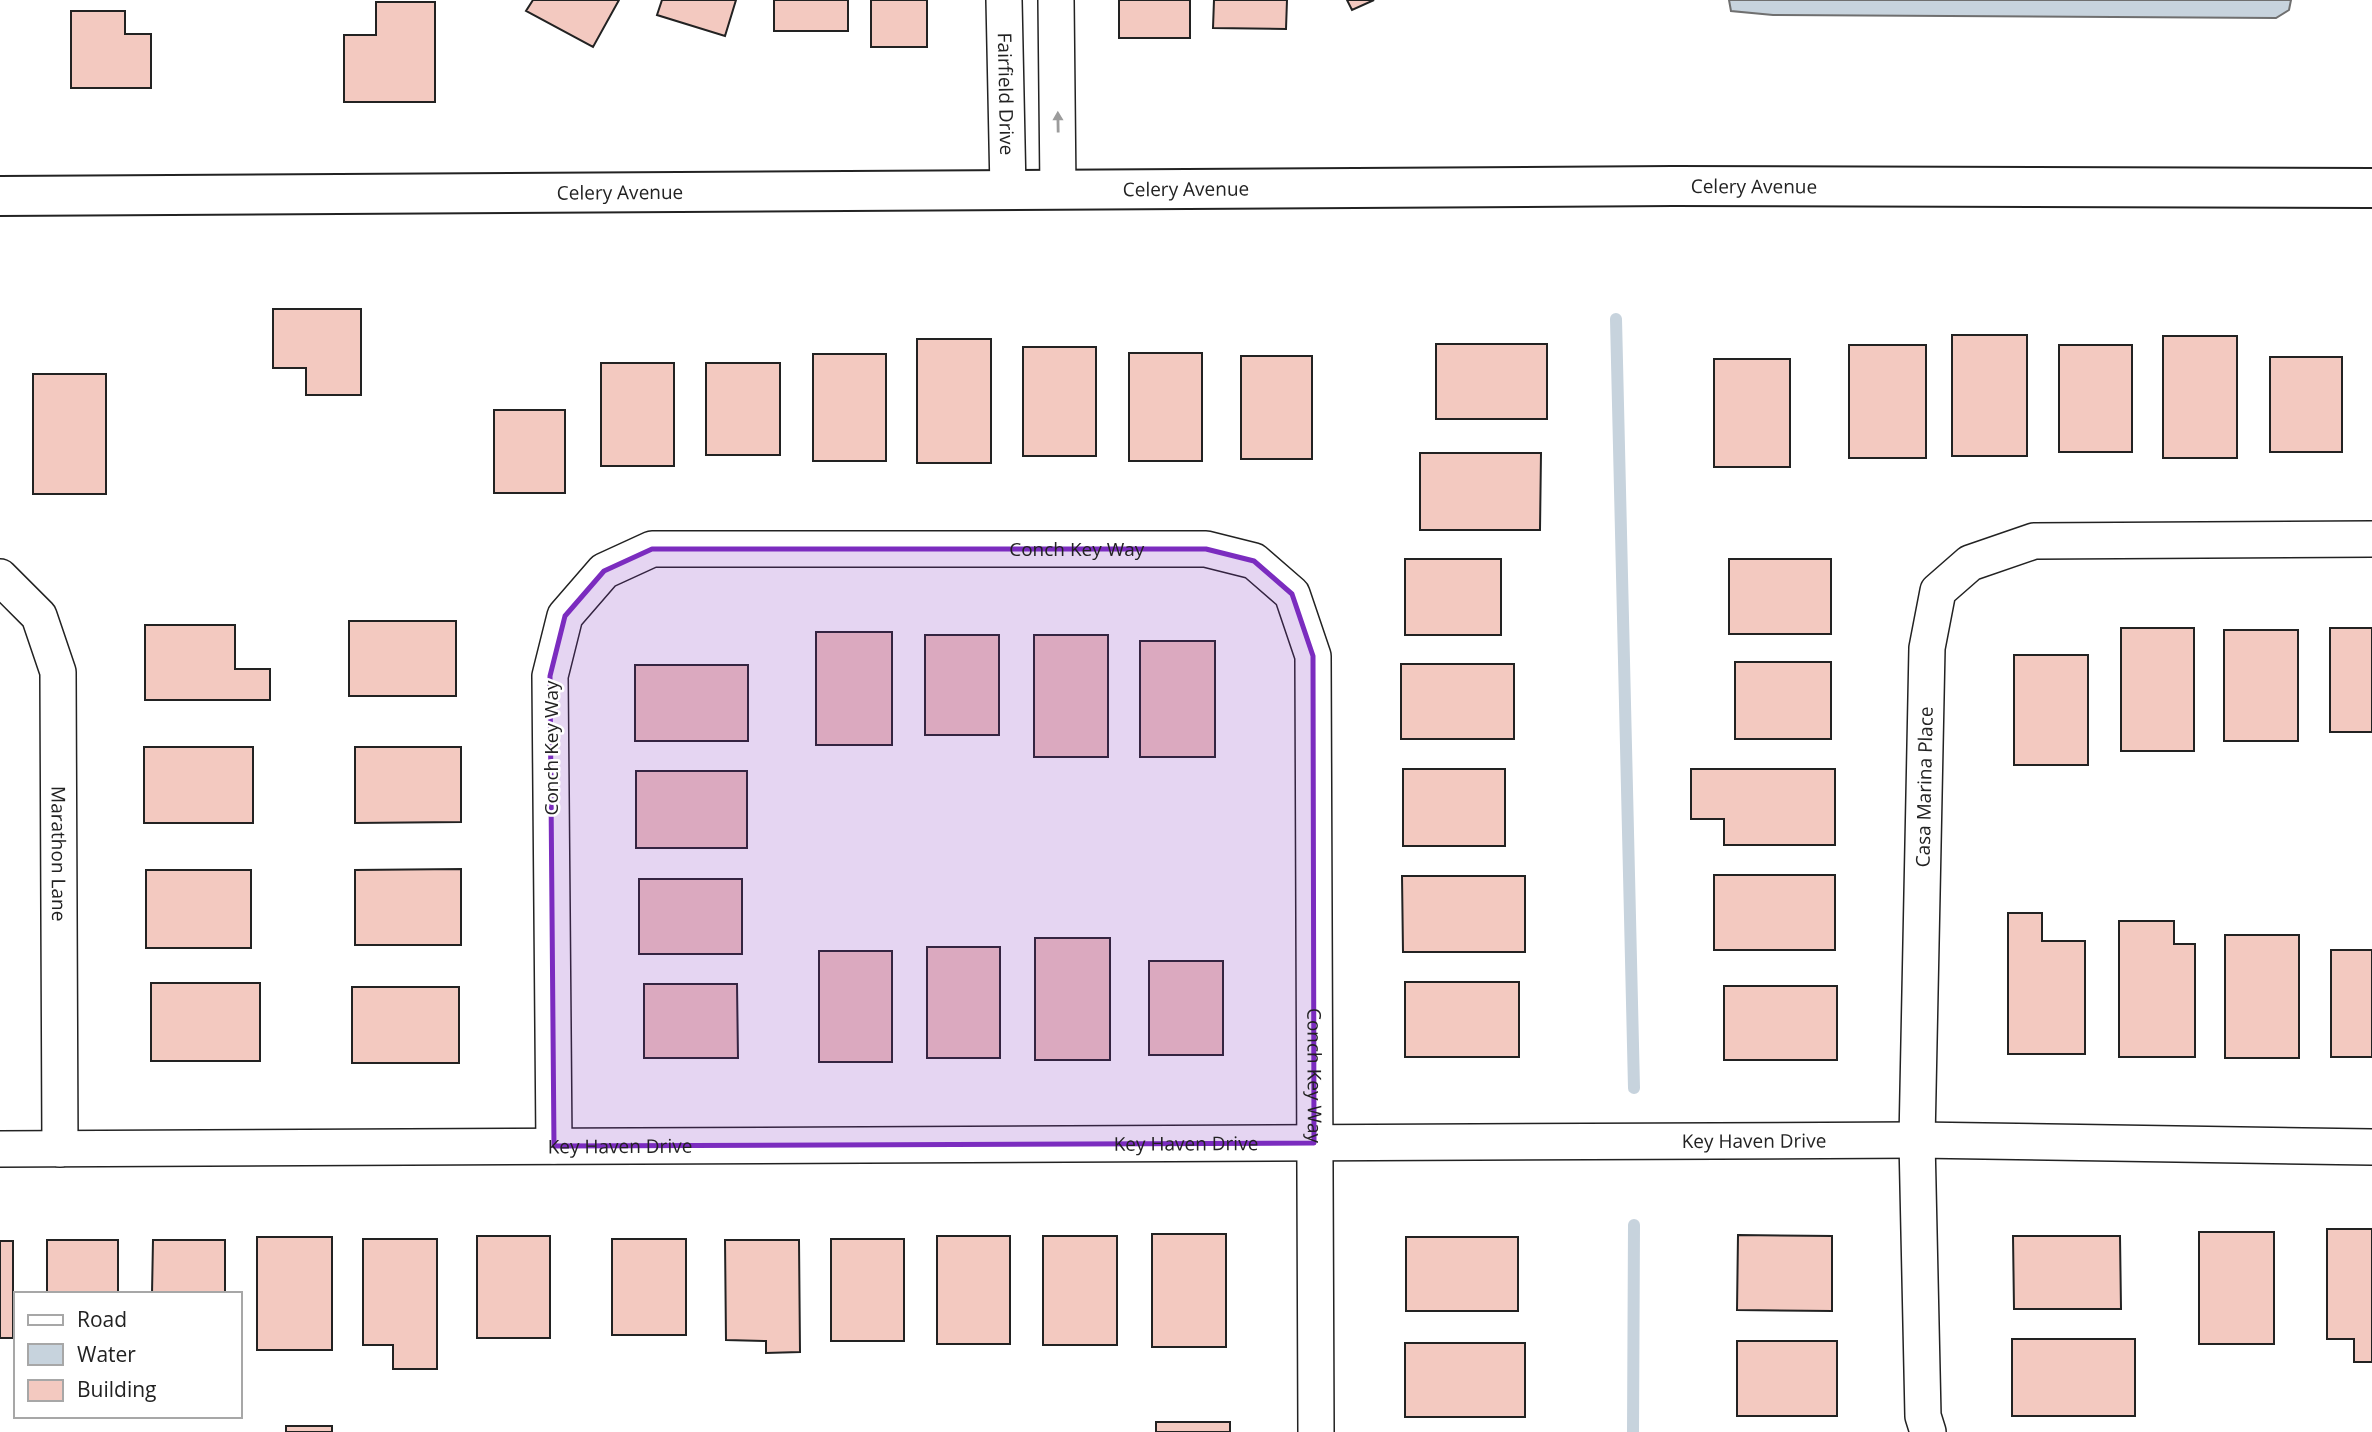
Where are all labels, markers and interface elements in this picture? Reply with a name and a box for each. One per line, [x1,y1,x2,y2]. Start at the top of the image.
street label: Fairfield Drive [992,32,1020,156]
one-way arrow [1052,110,1063,132]
street label: Celery Avenue [1691,173,1817,199]
street label: Celery Avenue [1123,176,1249,202]
street label: Celery Avenue [557,179,683,206]
street label: Conch Key Way [1009,536,1145,562]
street label: Conch Key Way [538,680,564,816]
street label: Casa Marina Place [1910,706,1939,868]
street label: Marathon Lane [45,786,72,921]
street label: Conch Key Way [1301,1008,1328,1144]
street label: Key Haven Drive [1682,1127,1826,1154]
street label: Key Haven Drive [1114,1130,1258,1157]
street label: Key Haven Drive [548,1133,692,1159]
legend [14,1292,242,1418]
text: Road [77,1305,127,1333]
text: Water [77,1340,136,1368]
text: Building [77,1375,156,1403]

